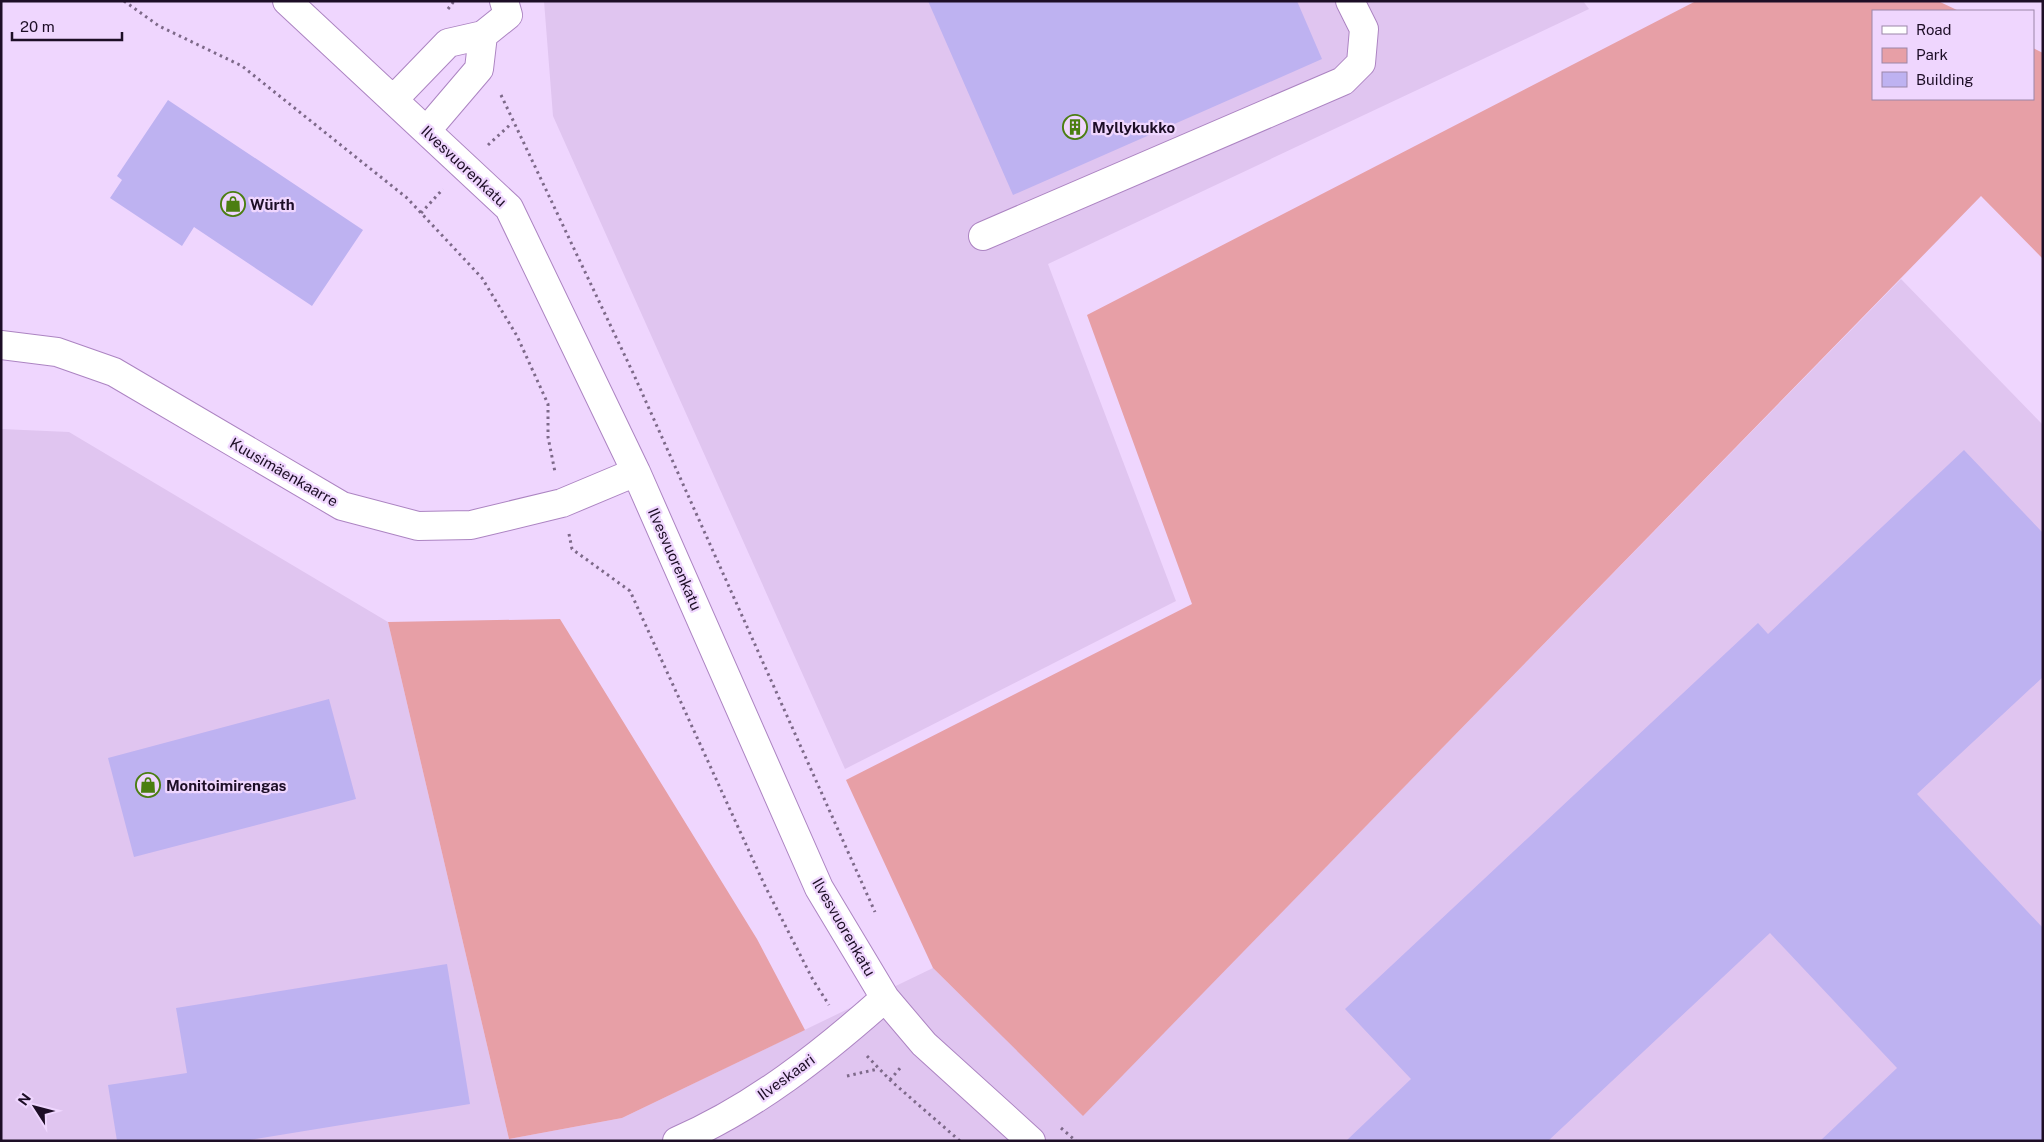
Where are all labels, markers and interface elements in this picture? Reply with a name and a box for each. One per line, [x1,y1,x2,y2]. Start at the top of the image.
scale bar [12,10,122,42]
legend [1872,10,2034,100]
text: 20 m [20,18,55,35]
text: Road [1916,21,1952,38]
text: Park [1916,46,1948,63]
text: Building [1916,71,1974,88]
building icon: Myllykukko [1062,114,1088,140]
place label: Myllykukko [1092,119,1175,136]
street label: Ilvesvuorenkatu [418,122,510,210]
shop icon: Würth [220,191,246,217]
place label: Würth [250,196,295,213]
street label: Kuusimäenkaarre [227,434,341,510]
street label: Ilvesvuorenkatu [645,505,705,613]
shop icon: Monitoimirengas [135,772,161,798]
place label: Monitoimirengas [166,777,287,794]
street label: Ilvesvuorenkatu [809,875,879,979]
street label: Ilveskaari [754,1051,818,1103]
north arrow [10,1082,60,1132]
text: N [15,1090,34,1108]

